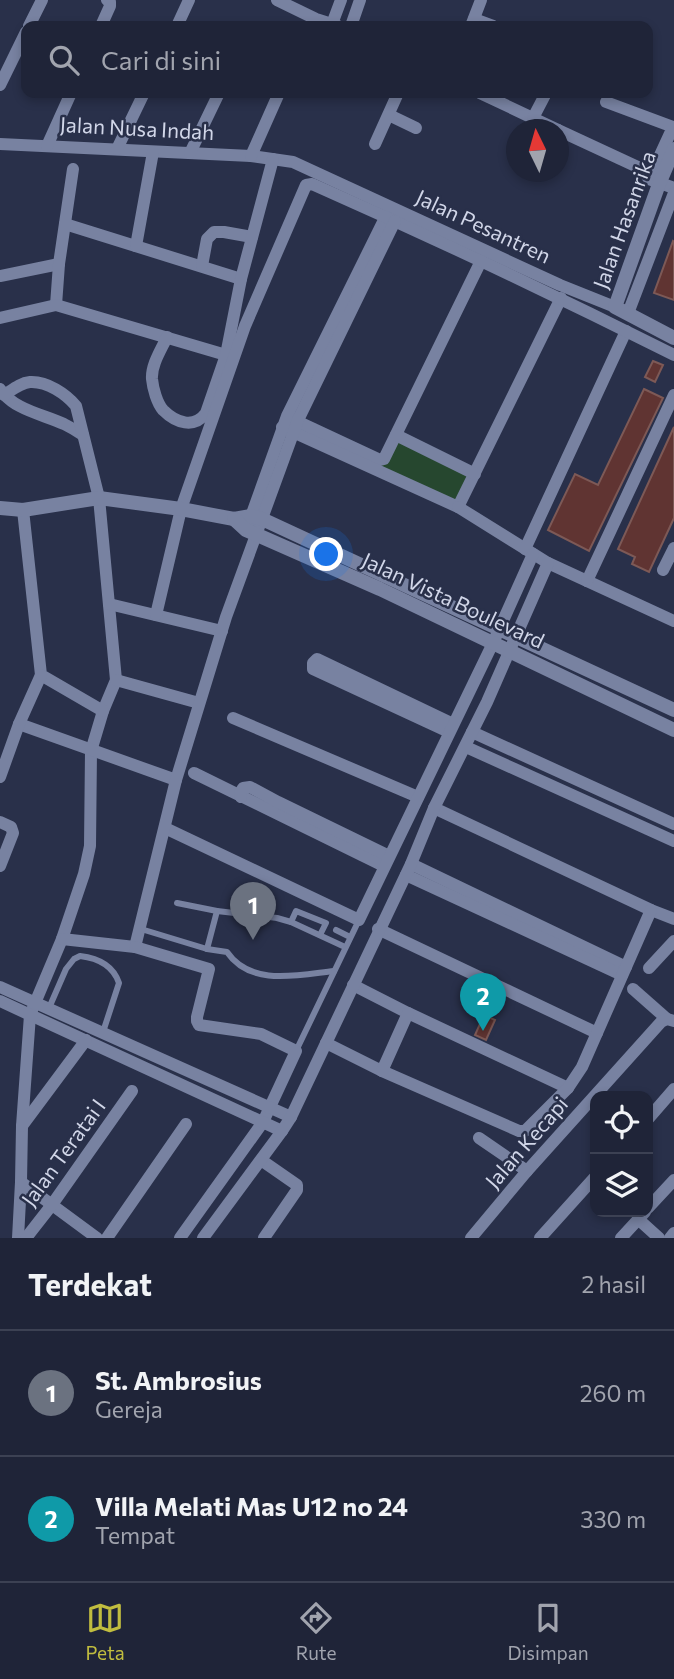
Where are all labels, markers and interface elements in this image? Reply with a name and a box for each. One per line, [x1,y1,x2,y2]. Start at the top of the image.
search box [21,21,653,98]
icon: search [45,41,83,79]
text: Cari di sini [101,44,221,75]
street label: Jalan Nusa Indah [59,111,215,144]
north arrow [506,119,569,182]
street label: Jalan Hasanrika [587,147,660,292]
street label: Jalan Pesantren [412,184,555,268]
your location [309,537,343,571]
street label: Jalan Vista Boulevard [359,546,549,653]
pin: 1 [230,882,276,940]
pin: 2 [460,973,506,1031]
street label: Jalan Kecapi [479,1091,572,1193]
map controls [590,1091,653,1217]
button: locate [590,1091,653,1154]
street label: Jalan Teratai I [16,1094,110,1211]
button: layers [590,1154,653,1217]
text: Terdekat [28,1265,152,1302]
text: 2 hasil [581,1270,646,1298]
text: St. Ambrosius [95,1364,262,1395]
text: 1 [46,1379,56,1407]
text: 260 m [580,1379,646,1407]
text: Gereja [95,1395,163,1423]
text: Villa Melati Mas U12 no 24 [95,1490,408,1521]
text: 2 [44,1505,58,1533]
text: 330 m [580,1505,646,1533]
text: Tempat [95,1521,175,1549]
tab: Peta [85,1599,125,1664]
tab: Rute [296,1599,337,1664]
tab: Disimpan [507,1599,589,1664]

